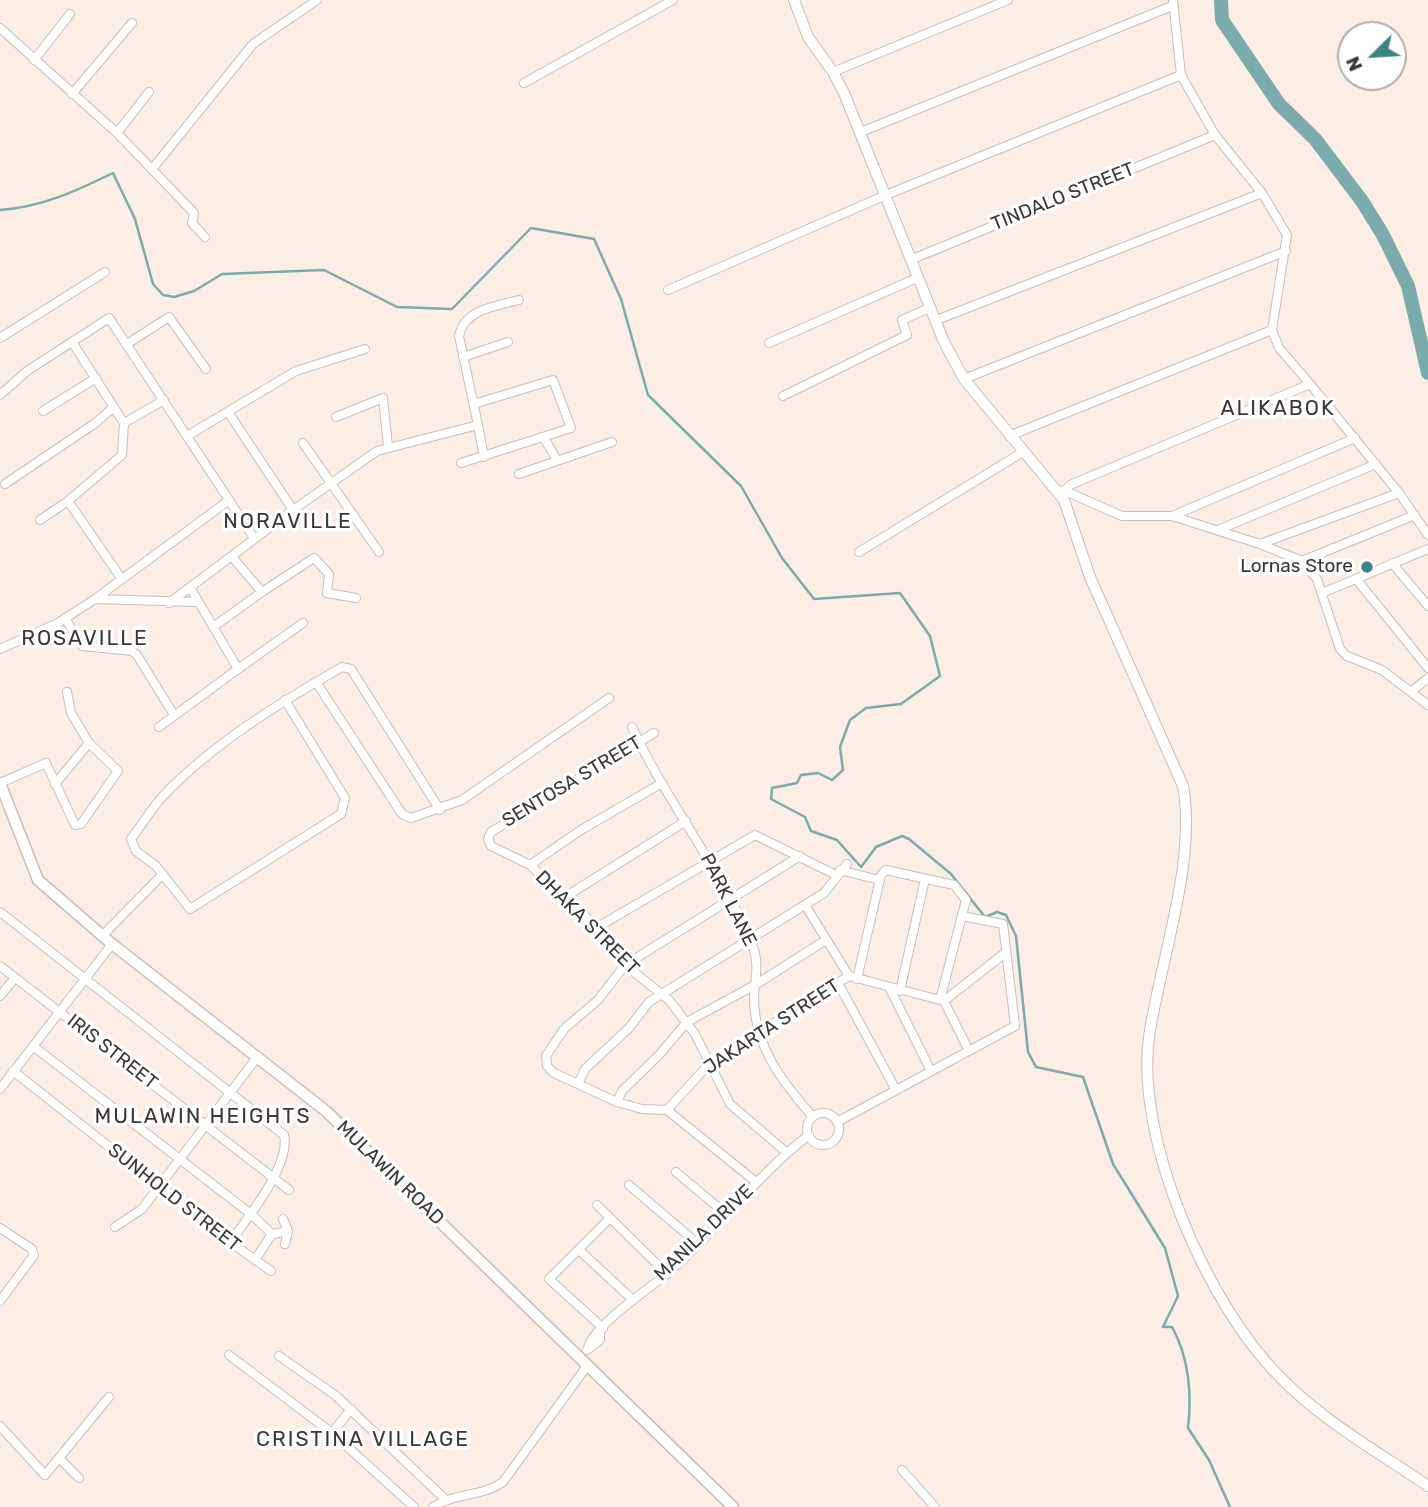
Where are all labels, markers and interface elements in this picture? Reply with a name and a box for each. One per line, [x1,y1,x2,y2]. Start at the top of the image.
north arrow [1337,21,1407,91]
text: N [1341,53,1367,75]
street label: TINDALO STREET [988,158,1138,236]
district label: ALIKABOK [1221,396,1335,422]
district label: NORAVILLE [224,509,352,535]
place label: Lornas Store [1240,556,1353,578]
marker: Lornas Store [1359,559,1375,575]
district label: ROSAVILLE [22,626,148,652]
street label: SENTOSA STREET [498,731,646,833]
street label: PARK LANE [695,850,761,950]
street label: DHAKA STREET [530,866,644,980]
street label: JAKARTA STREET [700,975,844,1079]
street label: IRIS STREET [62,1010,162,1094]
district label: MULAWIN HEIGHTS [96,1104,310,1130]
street label: MULAWIN ROAD [332,1116,448,1230]
street label: SUNHOLD STREET [103,1139,245,1257]
street label: MANILA DRIVE [650,1180,758,1286]
district label: CRISTINA VILLAGE [258,1427,468,1453]

